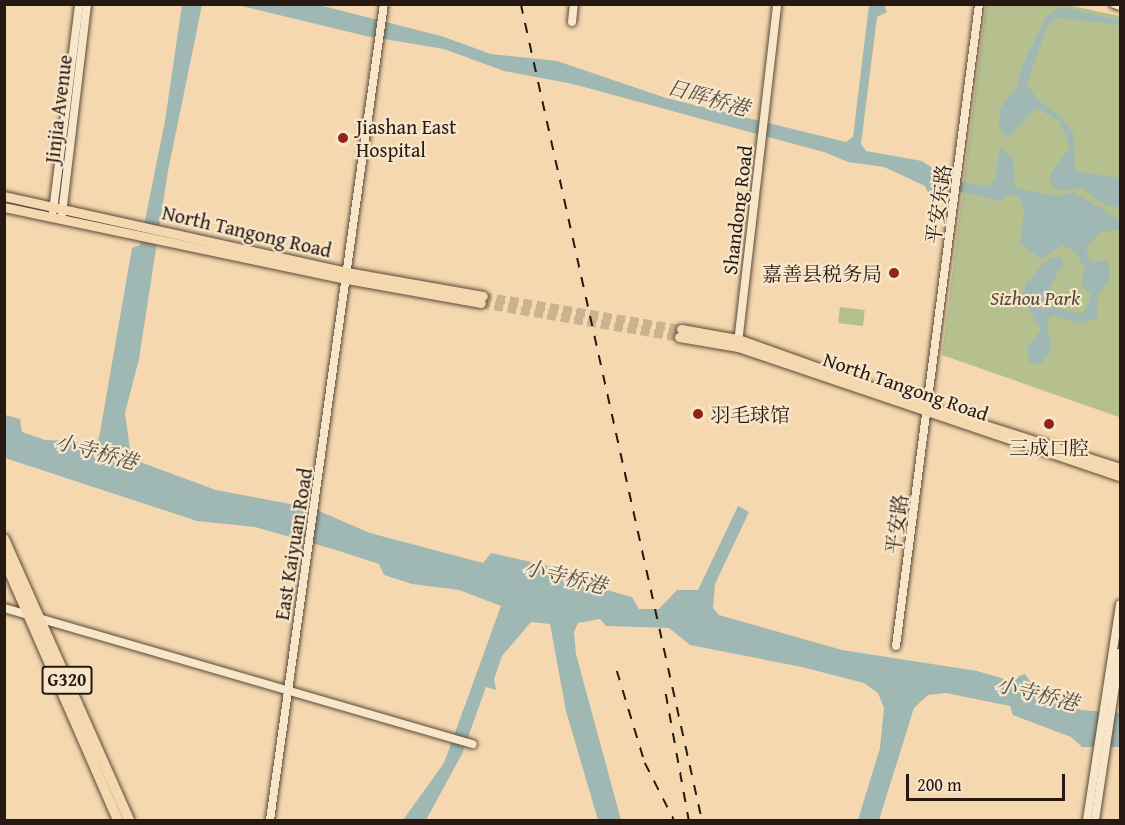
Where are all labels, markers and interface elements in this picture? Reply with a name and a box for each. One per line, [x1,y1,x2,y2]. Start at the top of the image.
street label: Jinjia Avenue [39,53,77,165]
water label: 日晖桥港 [664,74,752,122]
place label: Jiashan East Hospital [356,114,456,161]
marker: Jiashan East Hospital [334,129,352,147]
street label: Shandong Road [717,144,757,276]
street label: 平安东路 [921,163,955,245]
street label: North Tangong Road [160,200,334,262]
place label: 嘉善县税务局 [762,261,882,285]
marker: 嘉善县税务局 [887,266,901,280]
park label: Sizhou Park [990,285,1080,309]
street label: North Tangong Road [820,347,992,425]
place label: 羽毛球馆 [710,402,790,426]
marker: 羽毛球馆 [691,407,705,421]
marker: 三成口腔 [1040,415,1058,433]
water label: 小寺桥港 [52,429,140,475]
place label: 三成口腔 [1009,435,1089,459]
street label: East Kaiyuan Road [269,466,317,622]
street label: 平安路 [880,493,912,555]
water label: 小寺桥港 [521,555,609,599]
road number: G320 [42,665,92,695]
water label: 小寺桥港 [993,672,1081,716]
scale bar [909,762,1068,800]
text: 200 m [917,771,962,798]

